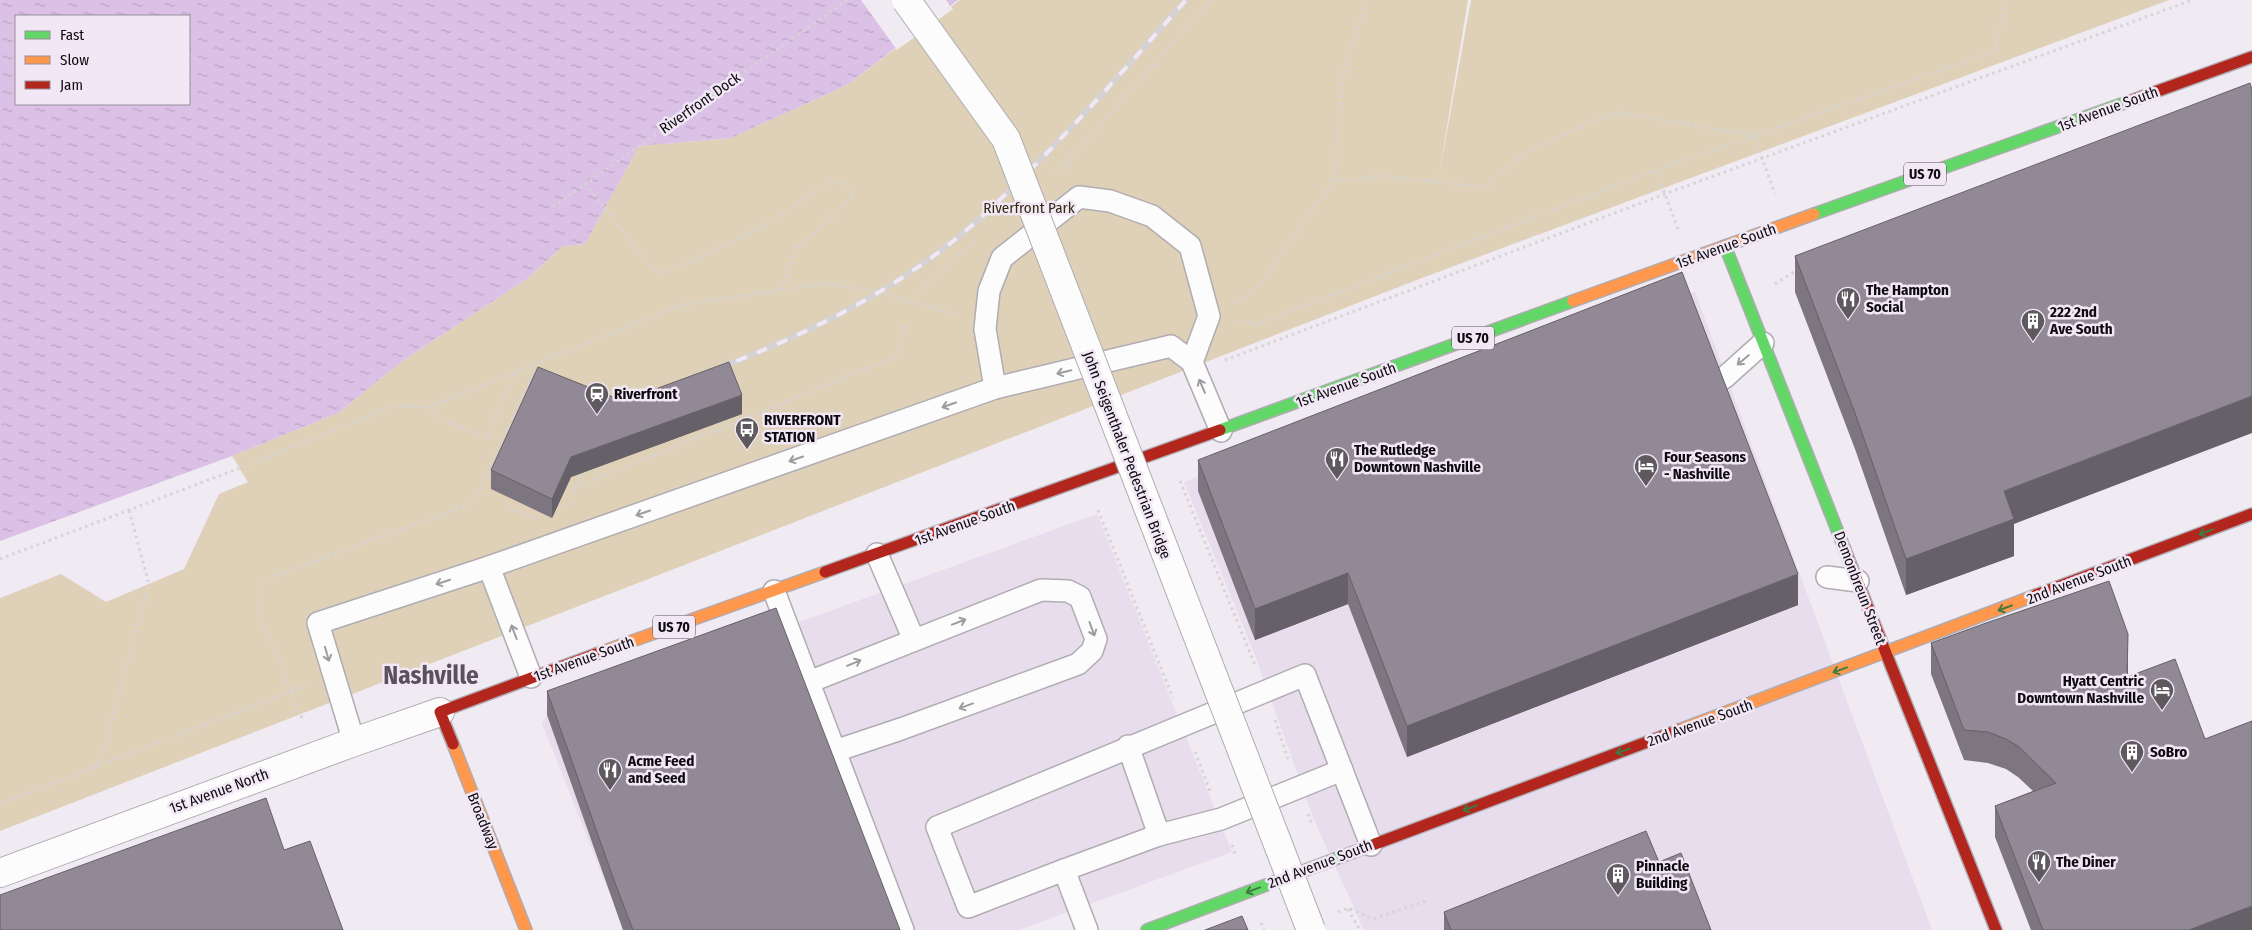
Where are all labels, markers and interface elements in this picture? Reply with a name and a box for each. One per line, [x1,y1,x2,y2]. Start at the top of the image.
legend [15,15,190,105]
text: Fast [60,26,84,44]
text: Slow [60,51,89,69]
street label: Riverfront Dock [656,68,744,138]
text: Jam [60,76,83,94]
street label: 1st Avenue South [2055,83,2161,135]
road number: US 70 [1904,162,1946,185]
park label: Riverfront Park [983,199,1075,217]
street label: 1st Avenue South [1673,220,1779,272]
place label: The Hampton Social [1866,281,1949,316]
restaurant icon: The Hampton Social [1835,286,1861,320]
place label: 222 2nd Ave South [2049,303,2113,338]
building icon: 222 2nd Ave South [2020,308,2046,342]
road number: US 70 [1452,326,1494,349]
street label: John Seigenthaler Pedestrian Bridge [1079,349,1175,561]
one-way arrow [1737,354,1750,366]
street label: 1st Avenue South [1293,359,1399,411]
one-way arrow [1056,368,1072,377]
one-way arrow [1197,379,1206,394]
station icon: Riverfront [584,381,610,415]
place label: Riverfront [614,385,678,403]
one-way arrow [941,400,957,410]
place label: RIVERFRONT STATION [764,411,841,446]
bus stop icon: RIVERFRONT STATION [734,416,760,450]
place label: The Rutledge Downtown Nashville [1354,441,1481,476]
restaurant icon: The Rutledge Downtown Nashville [1324,446,1350,480]
place label: Four Seasons - Nashville [1664,448,1747,483]
hotel icon: Four Seasons - Nashville [1633,453,1659,487]
one-way arrow [789,455,804,464]
street label: 1st Avenue South [912,497,1018,549]
one-way arrow [636,509,651,518]
one-way arrow [2199,528,2215,537]
street label: Demonbreun Street [1830,529,1890,647]
street label: 2nd Avenue South [2024,552,2134,608]
one-way arrow [435,578,451,588]
one-way arrow [1998,604,2014,613]
road number: US 70 [653,616,695,638]
one-way arrow [951,617,966,626]
one-way arrow [1088,621,1097,636]
one-way arrow [509,625,518,640]
street label: 1st Avenue South [531,633,637,685]
one-way arrow [323,645,332,661]
one-way arrow [846,657,861,667]
district label: Nashville [383,661,479,691]
one-way arrow [1833,666,1849,675]
place label: Hyatt Centric Downtown Nashville [2017,672,2144,707]
hotel icon: Hyatt Centric Downtown Nashville [2149,677,2175,711]
street label: 2nd Avenue South [1645,696,1755,750]
one-way arrow [958,702,974,711]
building icon: SoBro [2119,739,2145,773]
place label: SoBro [2150,743,2187,761]
one-way arrow [1615,747,1631,756]
place label: Acme Feed and Seed [627,752,694,787]
restaurant icon: Acme Feed and Seed [597,757,623,791]
street label: 1st Avenue North [167,765,271,817]
street label: Broadway [463,790,503,852]
one-way arrow [1463,804,1478,813]
street label: 2nd Avenue South [1265,836,1375,892]
restaurant icon: The Diner [2026,849,2052,883]
place label: The Diner [2056,853,2116,871]
place label: Pinnacle Building [1636,857,1690,892]
building icon: Pinnacle Building [1605,862,1631,896]
one-way arrow [1245,886,1261,895]

